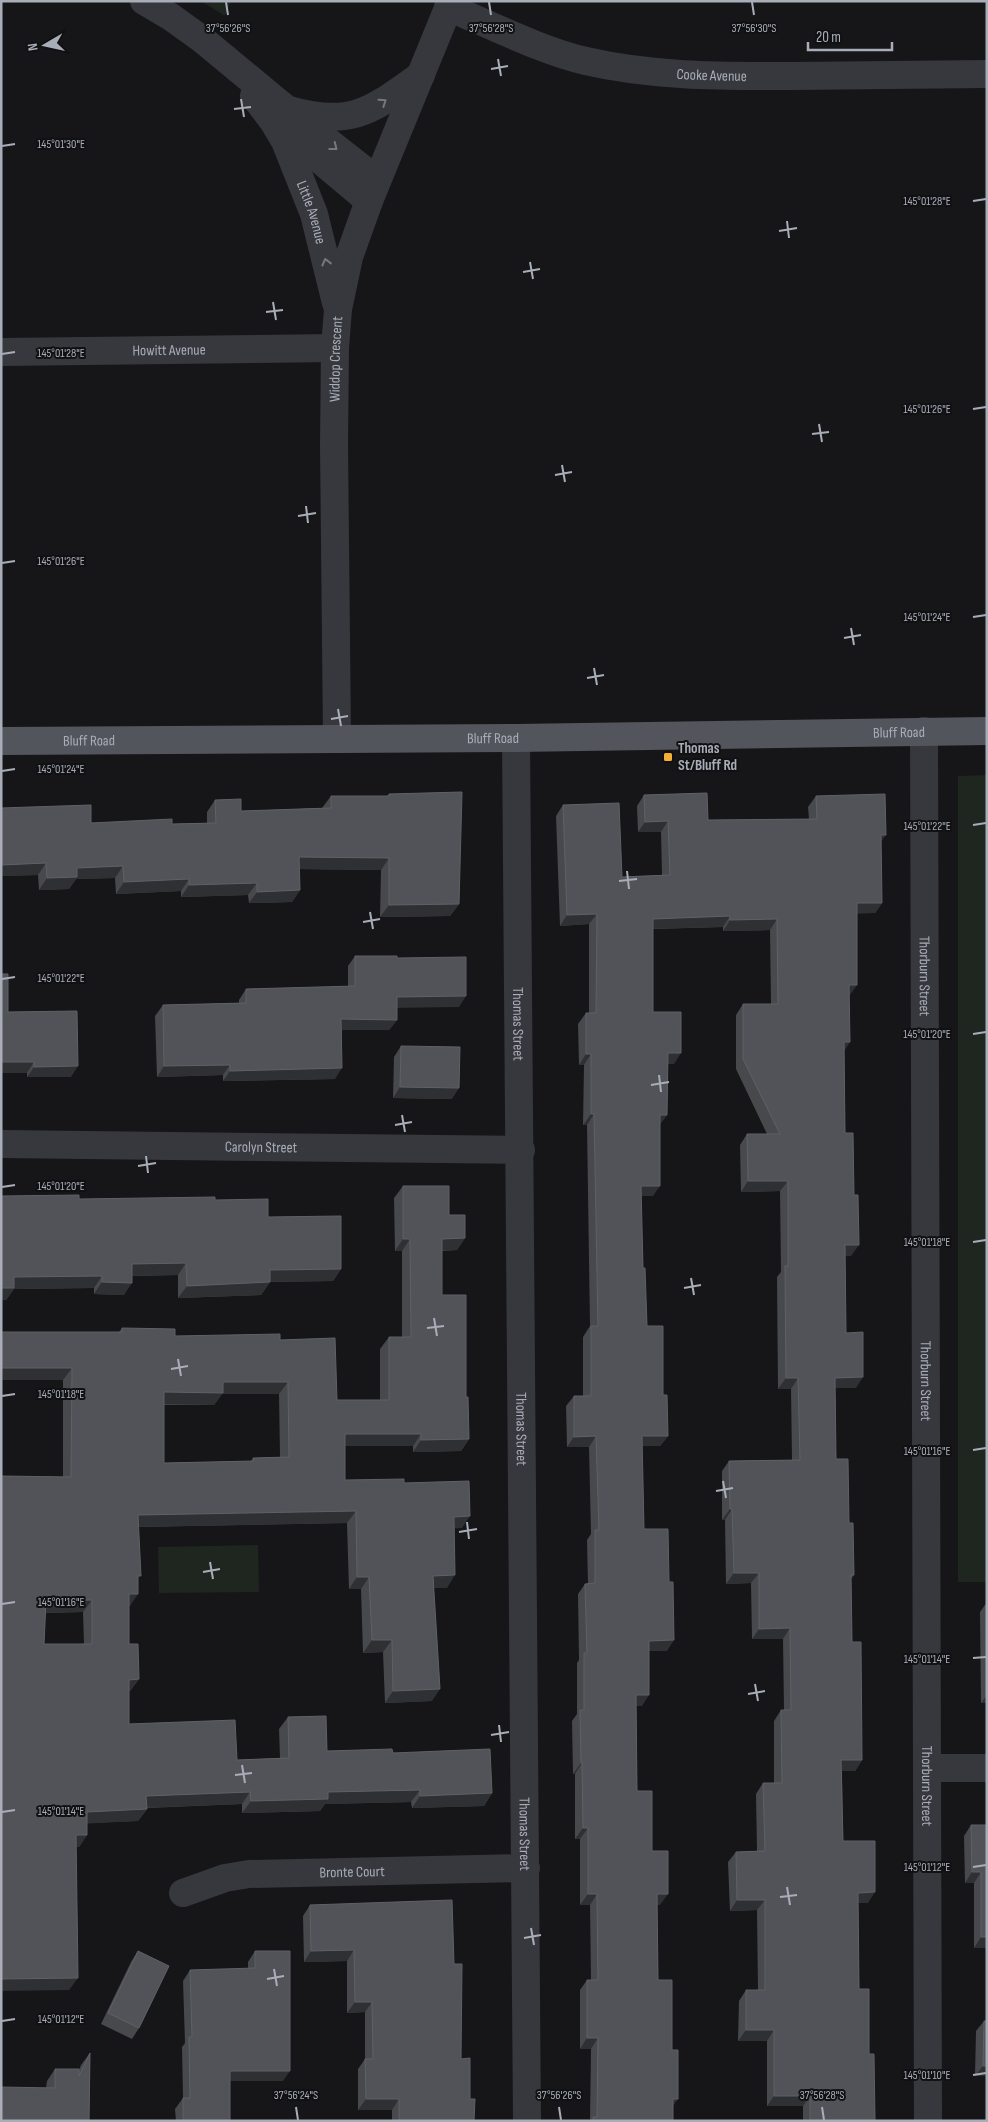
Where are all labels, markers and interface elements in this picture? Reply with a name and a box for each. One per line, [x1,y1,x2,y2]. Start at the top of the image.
north arrow [20,20,70,70]
scale bar [808,20,892,52]
text: 37°56'26"S [206,21,250,36]
text: 37°56'28"S [469,21,513,36]
text: 37°56'30"S [732,21,776,36]
text: 20 m [816,28,841,47]
text: N [24,42,42,52]
street label: Cooke Avenue [676,64,747,85]
one-way arrow [377,99,386,108]
text: 145°01'30"E [37,137,85,152]
one-way arrow [328,141,338,150]
street label: Little Avenue [292,178,331,246]
text: 145°01'28"E [903,194,951,209]
one-way arrow [321,257,332,266]
street label: Widdop Crescent [325,315,347,402]
street label: Howitt Avenue [132,340,206,360]
text: 145°01'28"E [37,346,85,361]
text: 145°01'26"E [903,402,951,417]
text: 145°01'26"E [37,554,85,569]
text: 145°01'24"E [903,610,951,625]
street label: Bluff Road [873,722,925,742]
street label: Bluff Road [467,728,519,748]
street label: Bluff Road [63,731,115,750]
place label: Thomas St/Bluff Rd [678,739,737,775]
marker: Thomas St/Bluff Rd [662,751,674,763]
text: 145°01'24"E [37,762,85,777]
text: 145°01'22"E [903,819,951,834]
street label: Thorburn Street [915,936,934,1017]
text: 145°01'22"E [37,971,85,986]
street label: Thomas Street [508,987,528,1061]
text: 145°01'20"E [903,1027,951,1042]
street label: Carolyn Street [225,1137,298,1157]
text: 145°01'20"E [37,1179,85,1194]
text: 145°01'18"E [904,1235,950,1250]
street label: Thorburn Street [916,1341,935,1422]
text: 145°01'18"E [38,1387,84,1402]
street label: Thomas Street [512,1392,531,1466]
text: 145°01'16"E [904,1444,950,1459]
text: 145°01'16"E [38,1595,84,1610]
text: 145°01'14"E [904,1652,950,1667]
street label: Thorburn Street [917,1746,937,1827]
street label: Thomas Street [515,1797,535,1871]
text: 145°01'14"E [38,1804,84,1819]
text: 145°01'12"E [904,1860,950,1875]
street label: Bronte Court [319,1862,385,1882]
text: 145°01'12"E [38,2012,84,2027]
text: 145°01'10"E [904,2068,950,2083]
text: 37°56'24"S [274,2088,318,2103]
text: 37°56'26"S [537,2088,581,2103]
text: 37°56'28"S [800,2088,844,2103]

